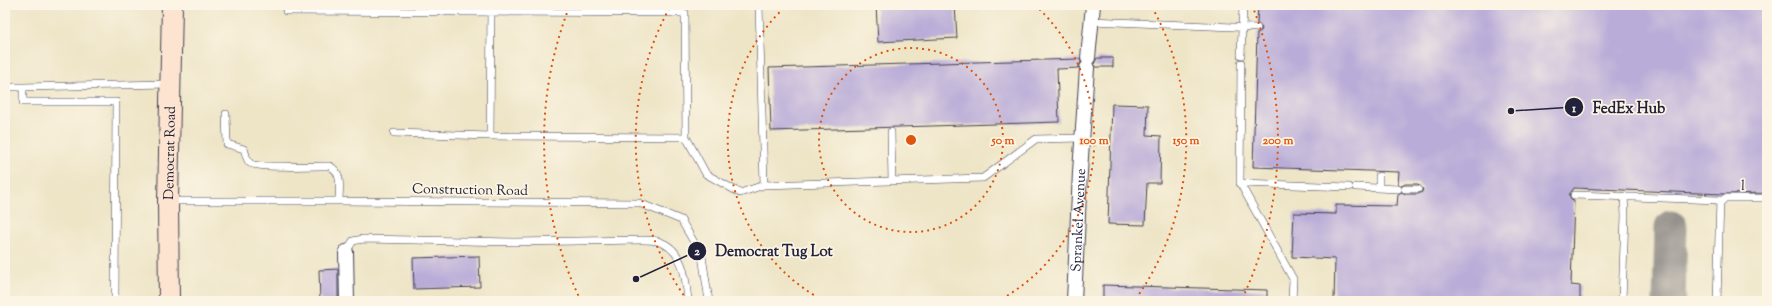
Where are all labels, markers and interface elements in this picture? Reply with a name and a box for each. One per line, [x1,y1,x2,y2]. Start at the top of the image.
callout: FedEx Hub [1564,94,1673,121]
text: FedEx Hub [1593,99,1665,120]
text: 1 [1571,100,1577,118]
street label: Democrat Road [160,106,182,200]
text: 50 m [991,132,1015,150]
text: 100 m [1078,132,1109,150]
text: 150 m [1171,132,1200,150]
text: 200 m [1263,132,1293,150]
centre of rings [904,133,918,147]
street label: Sprankel Avenue [1067,168,1092,272]
street label: l [1741,177,1745,197]
street label: Construction Road [412,180,528,202]
callout: Democrat Tug Lot [687,237,841,264]
text: Democrat Tug Lot [715,242,834,263]
text: 2 [694,243,700,261]

